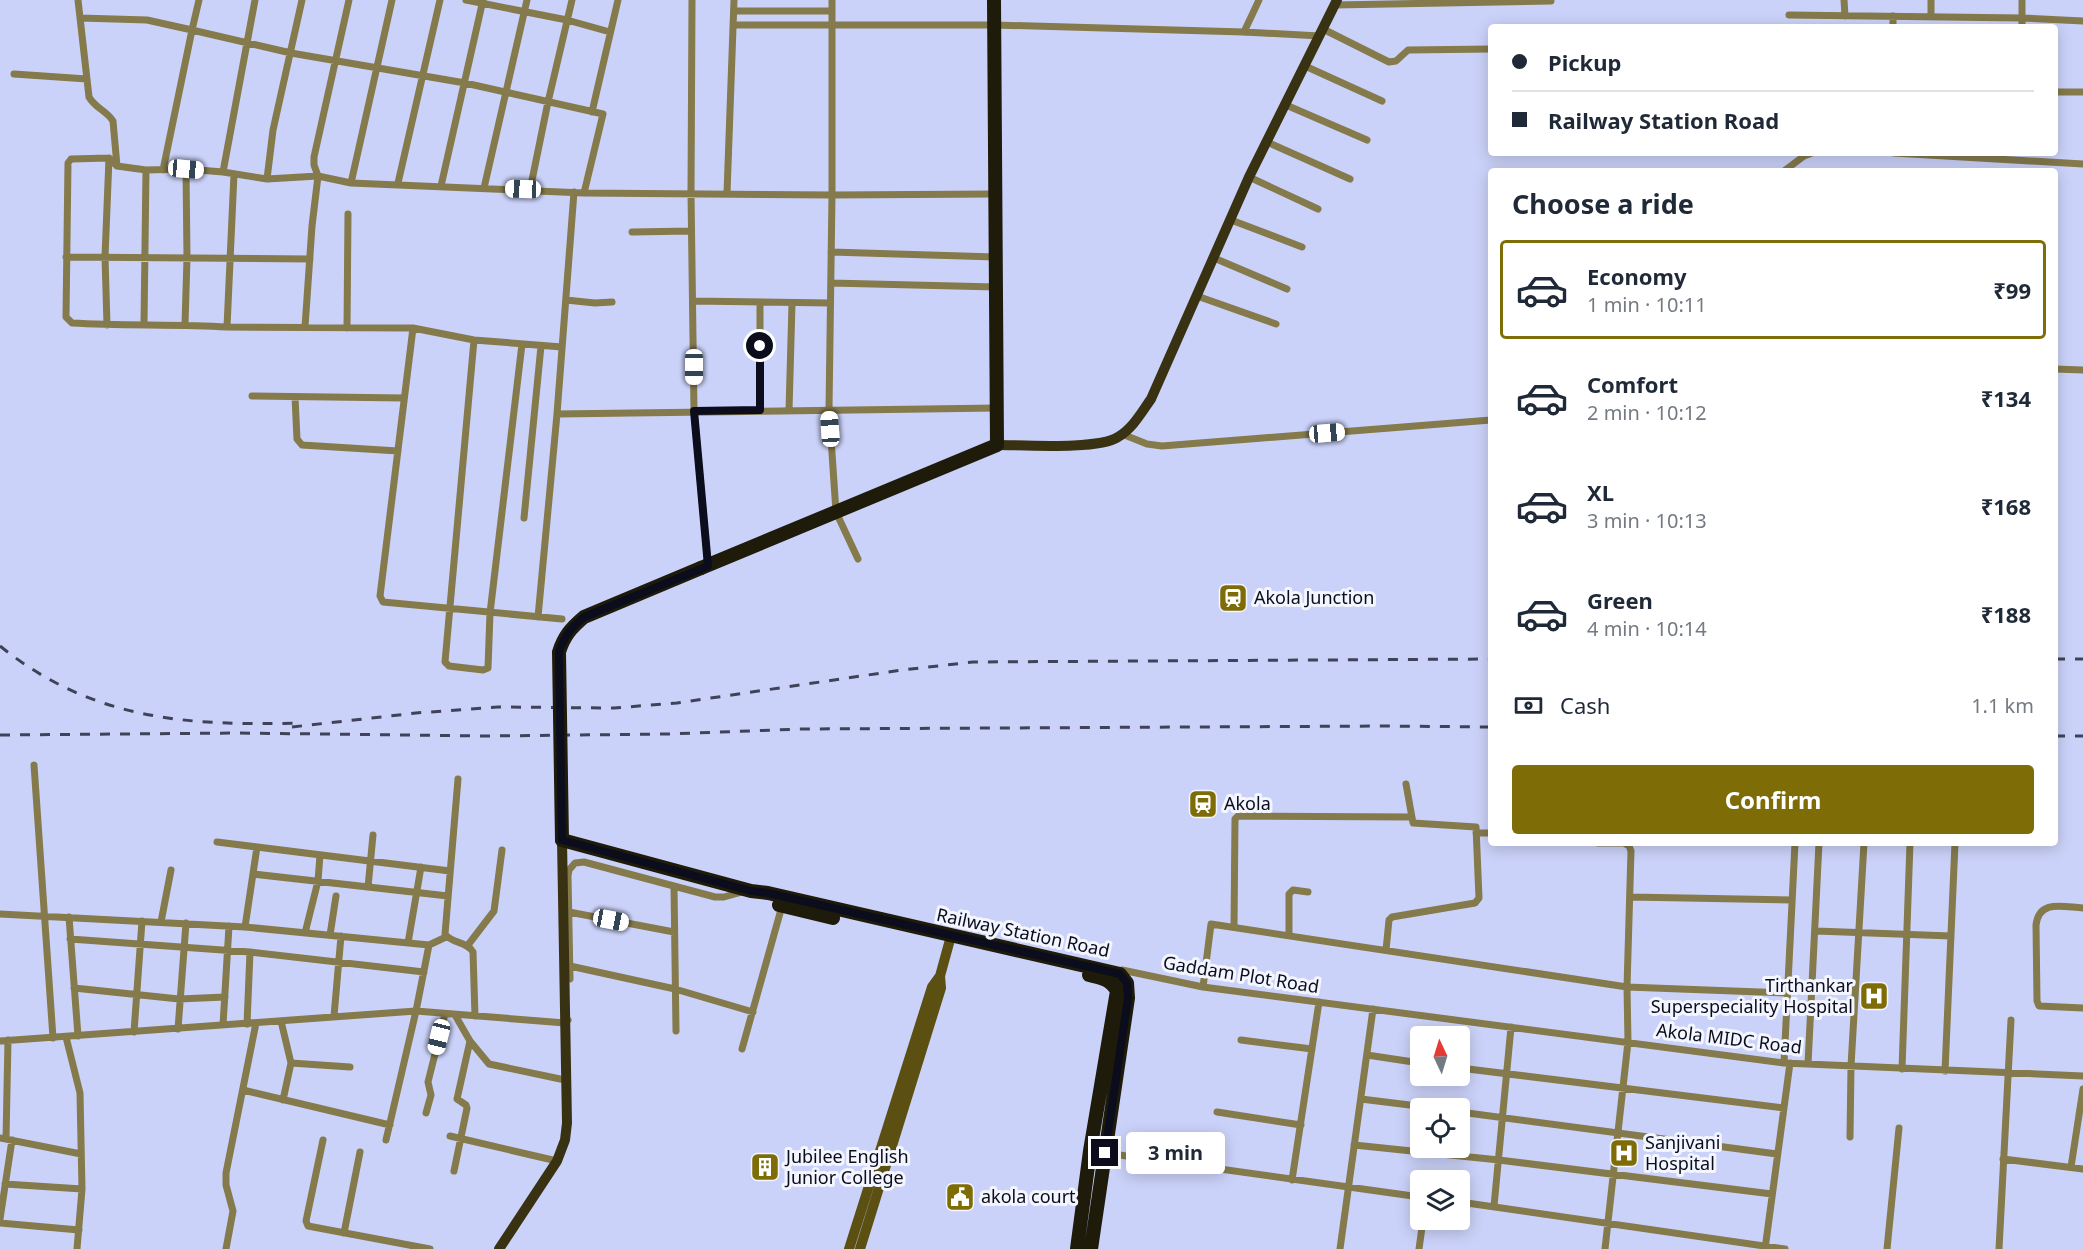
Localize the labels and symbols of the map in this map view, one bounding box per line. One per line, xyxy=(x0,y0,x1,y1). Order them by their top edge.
car xyxy=(167,158,205,180)
car xyxy=(505,179,541,199)
route start xyxy=(746,332,773,359)
car xyxy=(685,349,703,385)
car xyxy=(820,410,840,448)
car xyxy=(1308,422,1346,444)
station icon: Akola Junction xyxy=(1217,582,1249,614)
place label: Akola Junction xyxy=(1254,585,1374,609)
station icon: Akola xyxy=(1187,788,1219,820)
place label: Akola xyxy=(1224,791,1271,815)
street label: Railway Station Road xyxy=(935,902,1112,962)
car xyxy=(592,908,630,932)
street label: Gaddam Plot Road xyxy=(1161,950,1321,998)
place label: Tirthankar Superspeciality Hospital xyxy=(1651,973,1854,1018)
hospital icon: Tirthankar Superspeciality Hospital xyxy=(1858,980,1890,1012)
car xyxy=(426,1017,452,1057)
street label: Akola MIDC Road xyxy=(1655,1017,1803,1059)
north arrow xyxy=(1410,1026,1470,1086)
place label: Sanjivani Hospital xyxy=(1645,1130,1720,1175)
callout: 3 min xyxy=(1126,1132,1225,1174)
hospital icon: Sanjivani Hospital xyxy=(1608,1137,1640,1169)
route end xyxy=(1091,1139,1118,1166)
place label: Jubilee English Junior College xyxy=(784,1144,909,1189)
building icon: Jubilee English Junior College xyxy=(749,1151,781,1183)
public building icon: akola court xyxy=(944,1181,976,1213)
place label: akola court xyxy=(981,1184,1076,1208)

